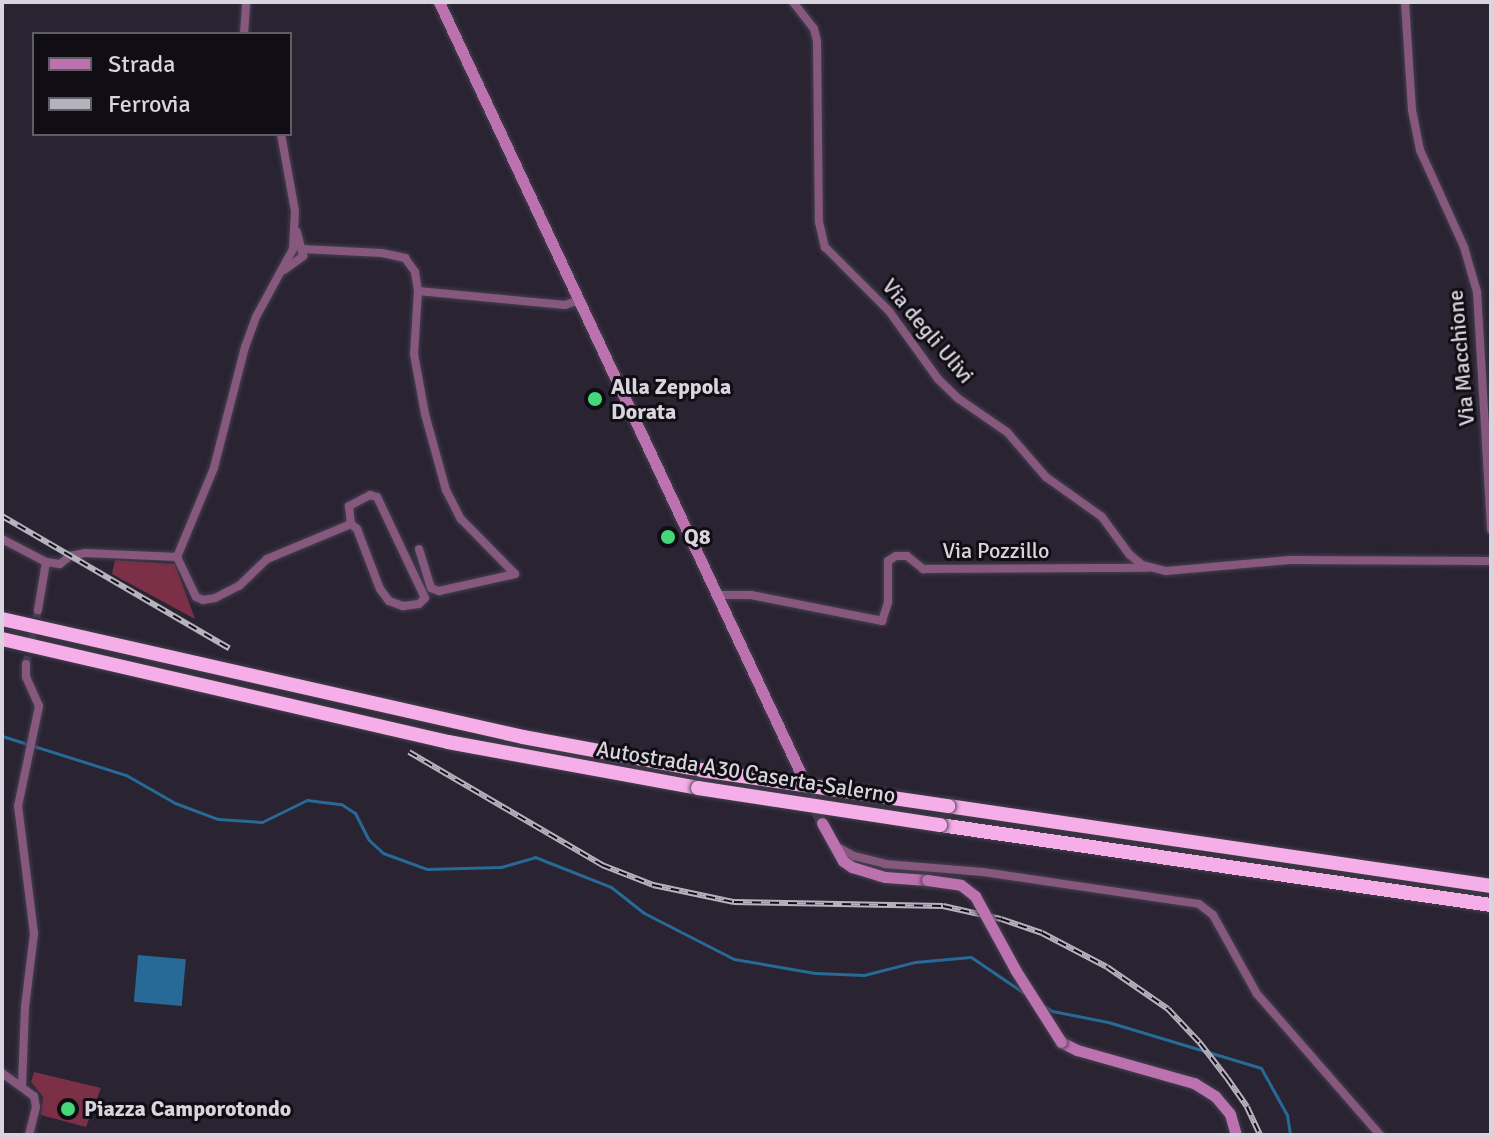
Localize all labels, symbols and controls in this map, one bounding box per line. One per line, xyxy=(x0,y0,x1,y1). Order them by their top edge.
legend xyxy=(32,32,292,136)
text: Strada xyxy=(108,49,175,79)
text: Ferrovia xyxy=(108,89,191,119)
street label: Via degli Ulivi xyxy=(877,273,979,389)
street label: Via Macchione xyxy=(1442,289,1480,427)
place label: Alla Zeppola Dorata xyxy=(611,373,731,424)
marker: Alla Zeppola Dorata xyxy=(586,390,604,408)
place label: Q8 xyxy=(684,524,711,550)
marker: Q8 xyxy=(659,528,677,546)
street label: Via Pozzillo xyxy=(942,538,1050,564)
street label: Autostrada A30 Caserta-Salerno xyxy=(595,735,897,809)
place label: Piazza Camporotondo xyxy=(84,1096,291,1122)
marker: Piazza Camporotondo xyxy=(59,1100,77,1118)

